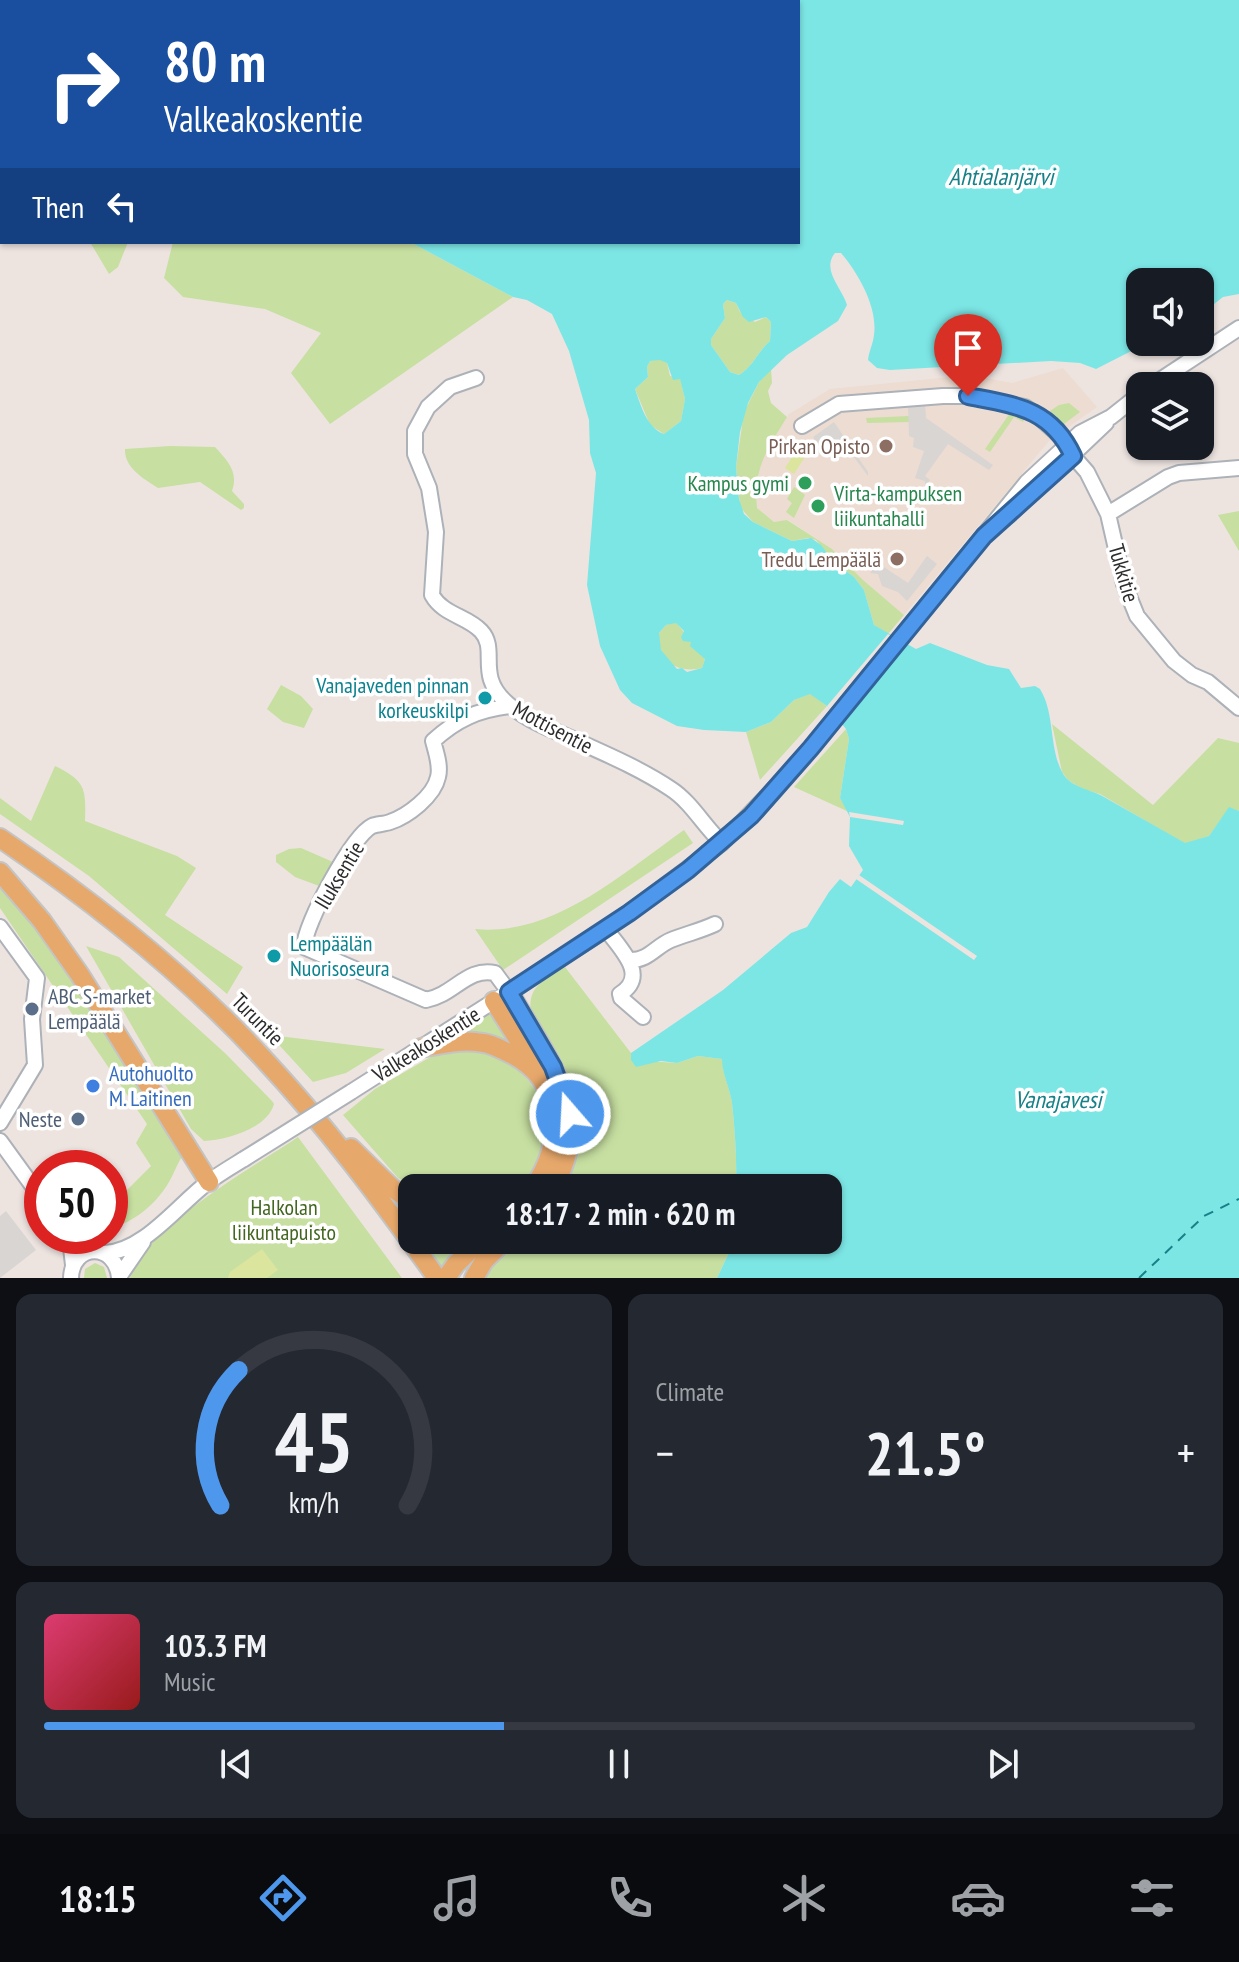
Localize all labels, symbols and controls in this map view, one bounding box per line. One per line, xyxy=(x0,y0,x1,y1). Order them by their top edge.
text: 80 m xyxy=(164,25,266,97)
icon: right xyxy=(32,32,136,136)
text: Valkeakoskentie xyxy=(164,95,363,142)
water label: Ahtialanjärvi xyxy=(949,161,1056,192)
icon: left xyxy=(100,184,144,228)
text: Then xyxy=(32,187,84,226)
map controls xyxy=(1126,268,1214,460)
button: sound xyxy=(1126,268,1214,356)
pin xyxy=(934,314,1002,396)
icon: arrive xyxy=(946,326,990,370)
button: layers xyxy=(1126,372,1214,460)
place label: Pirkan Opisto xyxy=(768,432,870,460)
marker: Pirkan Opisto xyxy=(877,437,895,455)
place label: Kampus gymi xyxy=(687,469,789,497)
marker: Kampus gymi xyxy=(796,474,814,492)
place label: Virta-kampuksen liikuntahalli xyxy=(833,479,962,532)
marker: Virta-kampuksen liikuntahalli xyxy=(809,497,827,515)
street label: Tukkitie xyxy=(1102,541,1146,605)
place label: Tredu Lempäälä xyxy=(762,545,881,573)
marker: Tredu Lempäälä xyxy=(888,550,906,568)
place label: Vanajaveden pinnan korkeuskilpi xyxy=(315,671,469,724)
marker: Vanajaveden pinnan korkeuskilpi xyxy=(476,689,494,707)
street label: Mottisentie xyxy=(508,694,598,760)
street label: Iluksentie xyxy=(308,836,370,914)
place label: Lempäälän Nuorisoseura xyxy=(290,929,390,982)
marker: Lempäälän Nuorisoseura xyxy=(265,947,283,965)
place label: ABC S-market Lempäälä xyxy=(48,982,151,1035)
street label: Turuntie xyxy=(226,987,290,1051)
marker: ABC S-market Lempäälä xyxy=(23,1000,41,1018)
street label: Valkeakoskentie xyxy=(366,1000,485,1089)
place label: Autohuolto M. Laitinen xyxy=(109,1059,194,1112)
position arrow xyxy=(528,1072,612,1156)
marker: Autohuolto M. Laitinen xyxy=(84,1077,102,1095)
water label: Vanajavesi xyxy=(1014,1084,1104,1115)
place label: Neste xyxy=(19,1105,62,1133)
marker: Neste xyxy=(69,1110,87,1128)
speed limit sign: 50 xyxy=(24,1150,128,1254)
park label: Halkolan liikuntapuisto xyxy=(232,1193,336,1246)
text: 18:17 · 2 min · 620 m xyxy=(505,1194,735,1233)
text: Climate xyxy=(656,1375,724,1408)
text: 45 xyxy=(274,1387,354,1495)
text: 21.5° xyxy=(865,1414,986,1492)
text: − xyxy=(656,1424,674,1481)
text: + xyxy=(1177,1424,1195,1481)
text: km/h xyxy=(288,1484,339,1521)
text: 103.3 FM xyxy=(164,1626,266,1665)
text: Music xyxy=(164,1665,216,1698)
icon: previous xyxy=(214,1742,258,1786)
icon: pause xyxy=(597,1742,641,1786)
icon: next xyxy=(981,1742,1025,1786)
icon: directions xyxy=(255,1870,311,1926)
icon: music xyxy=(429,1870,485,1926)
icon: phone xyxy=(602,1870,658,1926)
icon: climate xyxy=(776,1870,832,1926)
icon: car xyxy=(950,1870,1006,1926)
icon: filters xyxy=(1124,1870,1180,1926)
text: 18:15 xyxy=(59,1875,137,1922)

